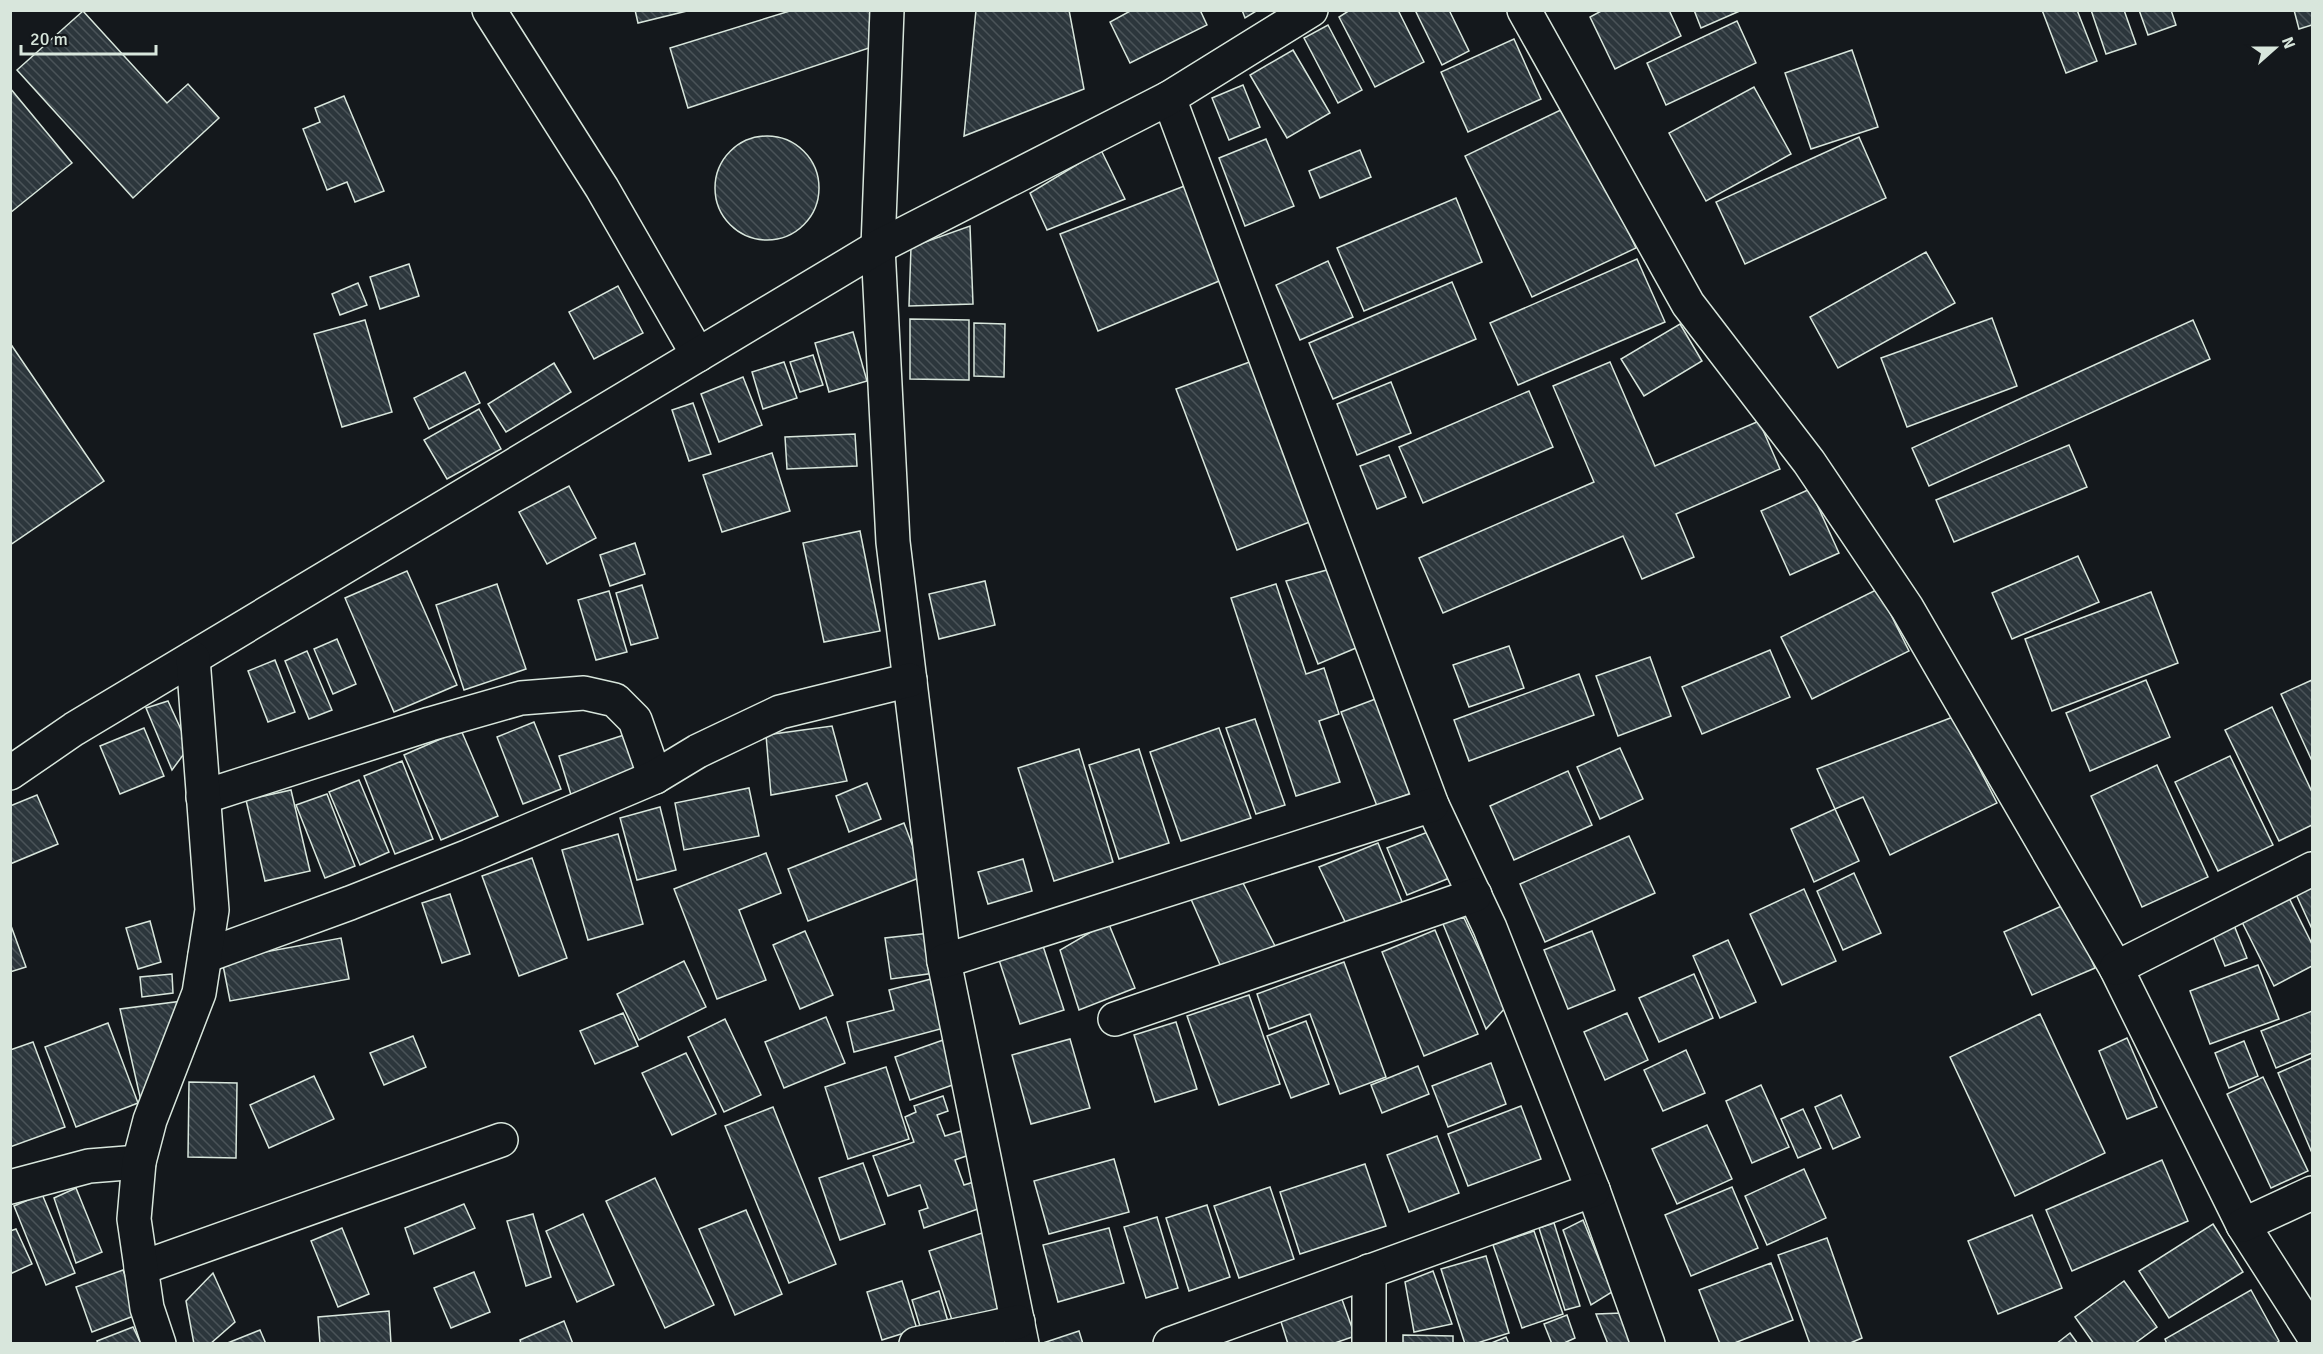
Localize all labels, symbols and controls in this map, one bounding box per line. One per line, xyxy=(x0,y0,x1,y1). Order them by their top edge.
scale bar xyxy=(21,18,156,56)
north arrow xyxy=(2245,18,2305,78)
text: 20 m xyxy=(30,28,68,50)
text: N xyxy=(2277,34,2299,52)

